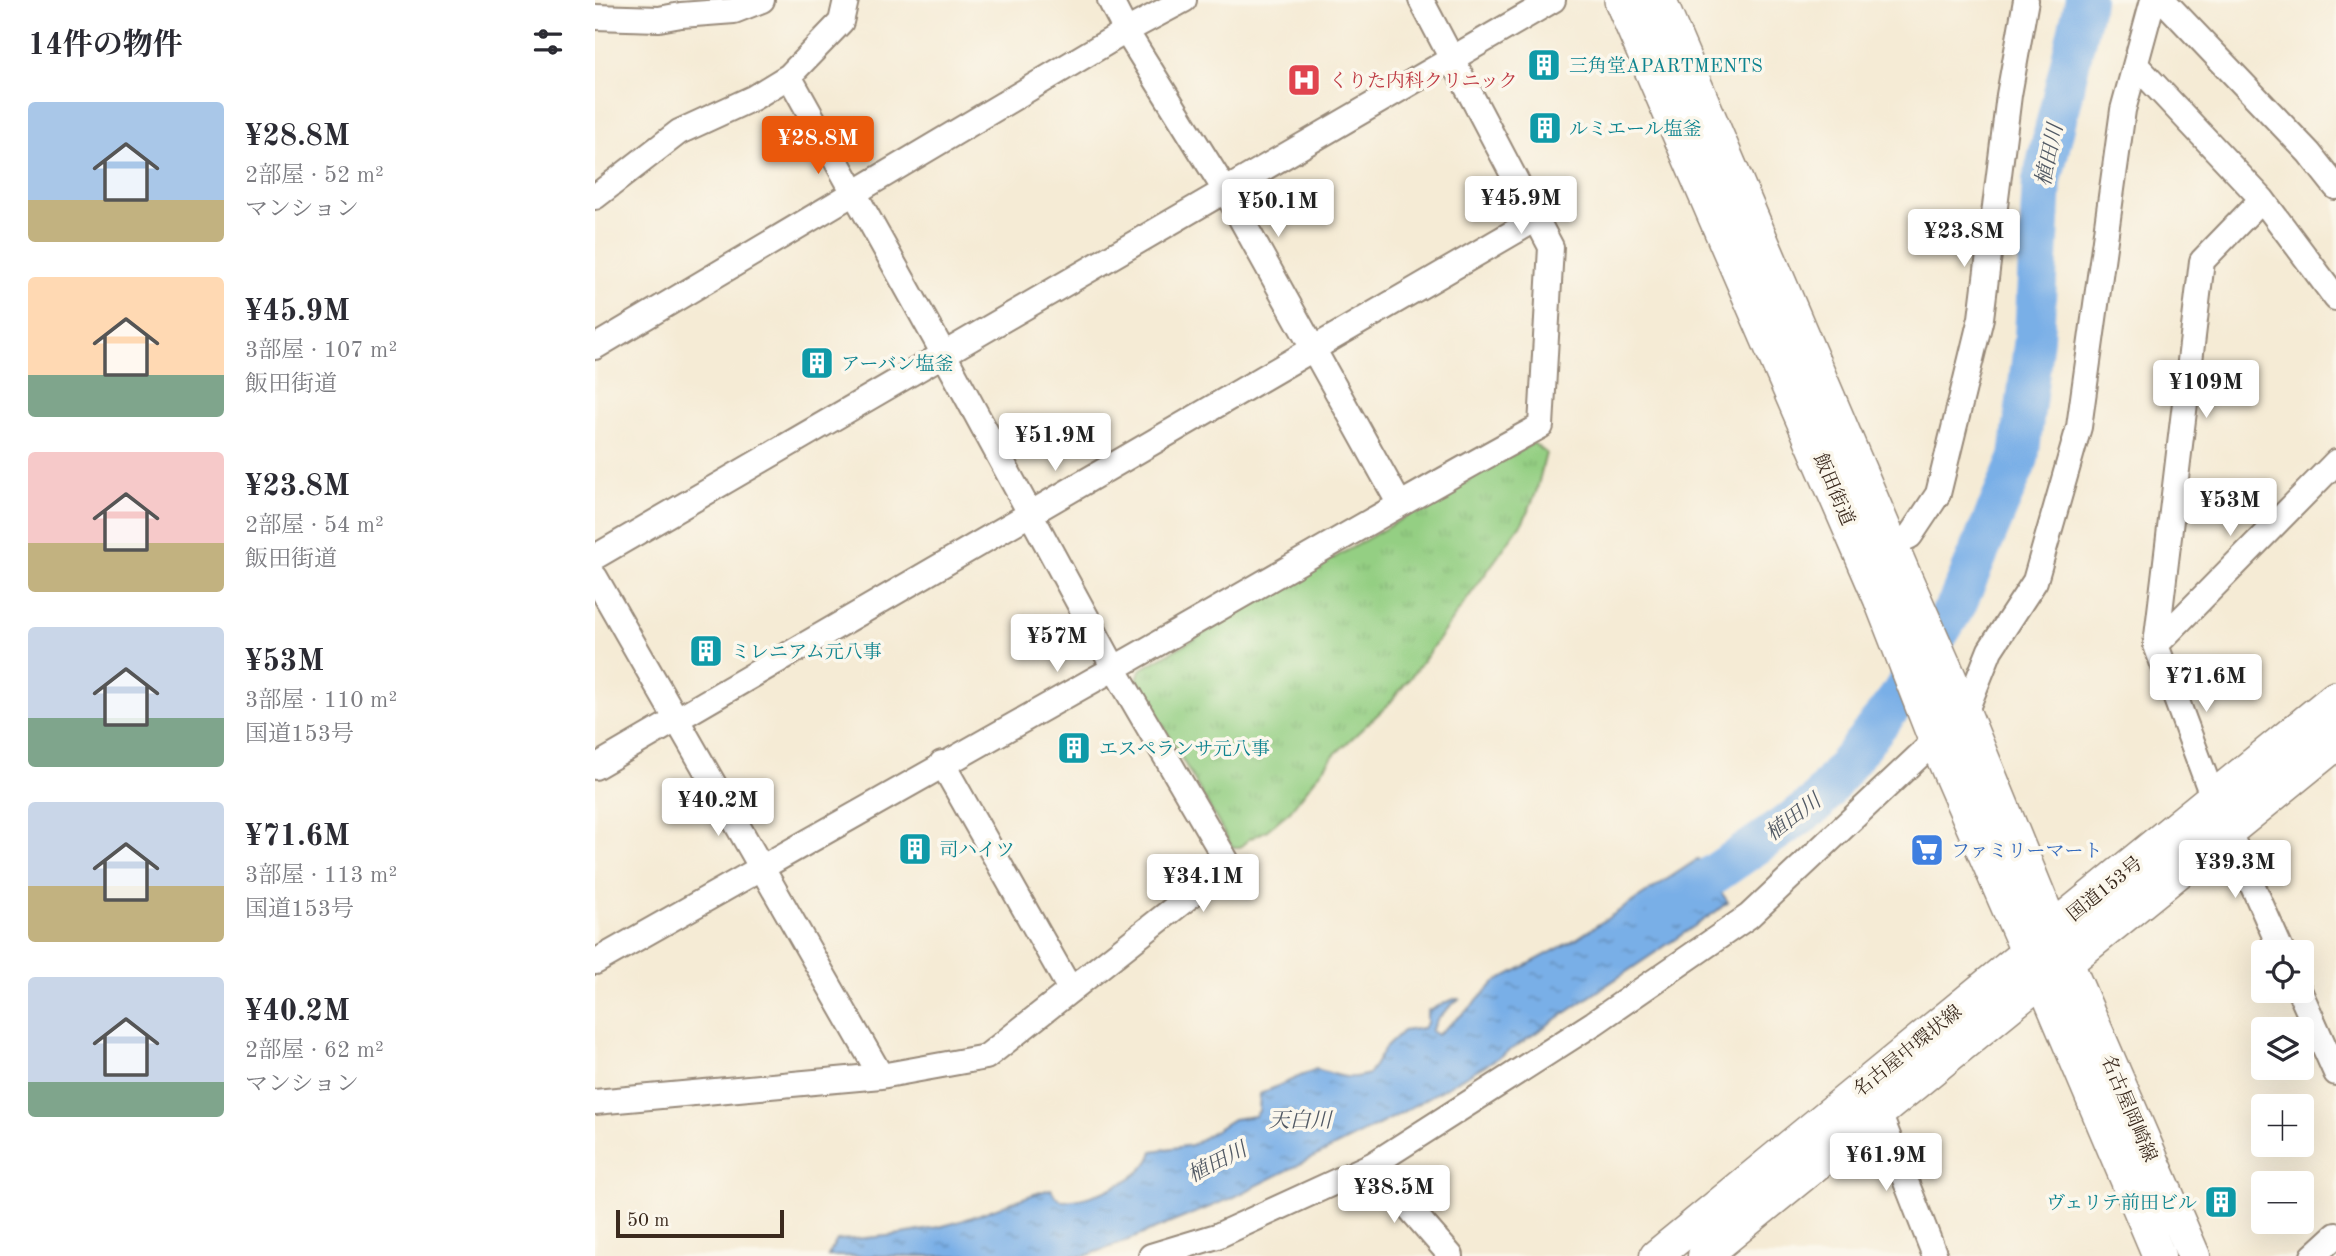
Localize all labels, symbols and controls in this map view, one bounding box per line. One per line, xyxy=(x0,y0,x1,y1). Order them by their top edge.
icon: filters xyxy=(529,23,567,61)
text: 14件の物件 xyxy=(28,31,183,61)
building icon: 三角堂APARTMENTS xyxy=(1525,46,1563,84)
place label: 三角堂APARTMENTS xyxy=(1569,56,1763,77)
hospital icon: くりた内科クリニック xyxy=(1285,61,1323,99)
place label: くりた内科クリニック xyxy=(1329,71,1518,92)
building icon: ルミエール塩釜 xyxy=(1526,109,1564,147)
pin: ¥28.8M xyxy=(761,116,875,176)
place label: ルミエール塩釜 xyxy=(1569,118,1702,140)
water label: 植田川 xyxy=(2032,120,2068,188)
text: ¥28.8M xyxy=(245,122,350,152)
text: ¥28.8M xyxy=(778,127,858,150)
icon: home xyxy=(84,130,168,214)
text: 2部屋 · 52 m² xyxy=(245,164,384,187)
pin: ¥45.9M xyxy=(1464,176,1578,236)
pin: ¥50.1M xyxy=(1221,180,1335,239)
text: ¥45.9M xyxy=(1481,187,1561,210)
text: ¥50.1M xyxy=(1238,190,1318,213)
text: マンション xyxy=(245,198,359,221)
pin: ¥23.8M xyxy=(1907,210,2021,269)
text: ¥23.8M xyxy=(1924,220,2004,243)
text: ¥45.9M xyxy=(245,297,350,327)
icon: home xyxy=(84,305,168,389)
text: 3部屋 · 107 m² xyxy=(245,339,397,362)
building icon: アーバン塩釜 xyxy=(798,344,836,382)
place label: アーバン塩釜 xyxy=(841,353,953,375)
pin: ¥109M xyxy=(2157,360,2255,420)
text: ¥109M xyxy=(2169,371,2243,394)
text: 飯田街道 xyxy=(245,373,337,396)
pin: ¥51.9M xyxy=(998,414,1112,473)
text: ¥51.9M xyxy=(1015,424,1095,447)
street label: 飯田街道 xyxy=(1809,450,1858,529)
text: ¥23.8M xyxy=(245,472,350,502)
pin: ¥53M xyxy=(2189,478,2271,538)
icon: home xyxy=(84,480,168,564)
text: ¥53M xyxy=(2200,489,2260,512)
text: 2部屋 · 54 m² xyxy=(245,514,384,537)
text: 飯田街道 xyxy=(245,548,337,571)
pin: ¥57M xyxy=(1016,614,1098,674)
text: ¥57M xyxy=(1027,625,1087,648)
building icon: ミレニアム元八事 xyxy=(687,632,725,670)
place label: ミレニアム元八事 xyxy=(731,642,882,663)
text: ¥53M xyxy=(245,647,324,677)
pin: ¥71.6M xyxy=(2149,654,2263,714)
icon: home xyxy=(84,655,168,739)
text: ¥71.6M xyxy=(2166,665,2246,688)
text: 3部屋 · 110 m² xyxy=(245,689,397,712)
text: 国道153号 xyxy=(245,723,354,746)
building icon: エスペランサ元八事 xyxy=(1055,729,1093,767)
place label: エスペランサ元八事 xyxy=(1099,739,1270,760)
pin: ¥40.2M xyxy=(661,778,775,838)
water label: 植田川 xyxy=(1761,788,1827,846)
text: ¥40.2M xyxy=(678,789,758,812)
text: ¥71.6M xyxy=(245,822,350,852)
icon: home xyxy=(84,830,168,914)
building icon: 司ハイツ xyxy=(896,830,934,868)
supermarket icon: ファミリーマート xyxy=(1908,831,1946,869)
place label: 司ハイツ xyxy=(939,840,1015,861)
pin: ¥39.3M xyxy=(2178,841,2292,900)
place label: ファミリーマート xyxy=(1951,842,2103,862)
text: ¥39.3M xyxy=(2195,851,2275,874)
street label: 国道153号 xyxy=(2063,853,2147,926)
pin: ¥34.1M xyxy=(1146,855,1260,914)
text: 3部屋 · 113 m² xyxy=(245,864,397,887)
text: ¥34.1M xyxy=(1163,865,1243,888)
text: 国道153号 xyxy=(245,898,354,921)
map controls xyxy=(2251,940,2314,1234)
button: locate xyxy=(2251,940,2314,1003)
text: ¥40.2M xyxy=(245,997,350,1027)
street label: 名古屋中環状線 xyxy=(1850,1001,1966,1101)
icon: home xyxy=(84,1005,168,1089)
button: layers xyxy=(2251,1017,2314,1080)
text: 2部屋 · 62 m² xyxy=(245,1039,384,1062)
street label: 名古屋岡崎線 xyxy=(2097,1052,2161,1165)
text: マンション xyxy=(245,1073,359,1096)
button: + xyxy=(2251,1094,2314,1157)
water label: 天白川 xyxy=(1269,1109,1333,1132)
pin: ¥61.9M xyxy=(1829,1134,1943,1193)
water label: 植田川 xyxy=(1184,1137,1252,1187)
text: ¥61.9M xyxy=(1846,1144,1926,1167)
pin: ¥38.5M xyxy=(1337,1166,1451,1225)
button: − xyxy=(2251,1171,2314,1234)
text: ¥38.5M xyxy=(1354,1176,1434,1199)
building icon: ヴェリテ前田ビル xyxy=(2202,1183,2240,1221)
place label: ヴェリテ前田ビル xyxy=(2046,1193,2197,1214)
scale bar xyxy=(616,1207,784,1239)
text: 50 m xyxy=(627,1212,669,1231)

